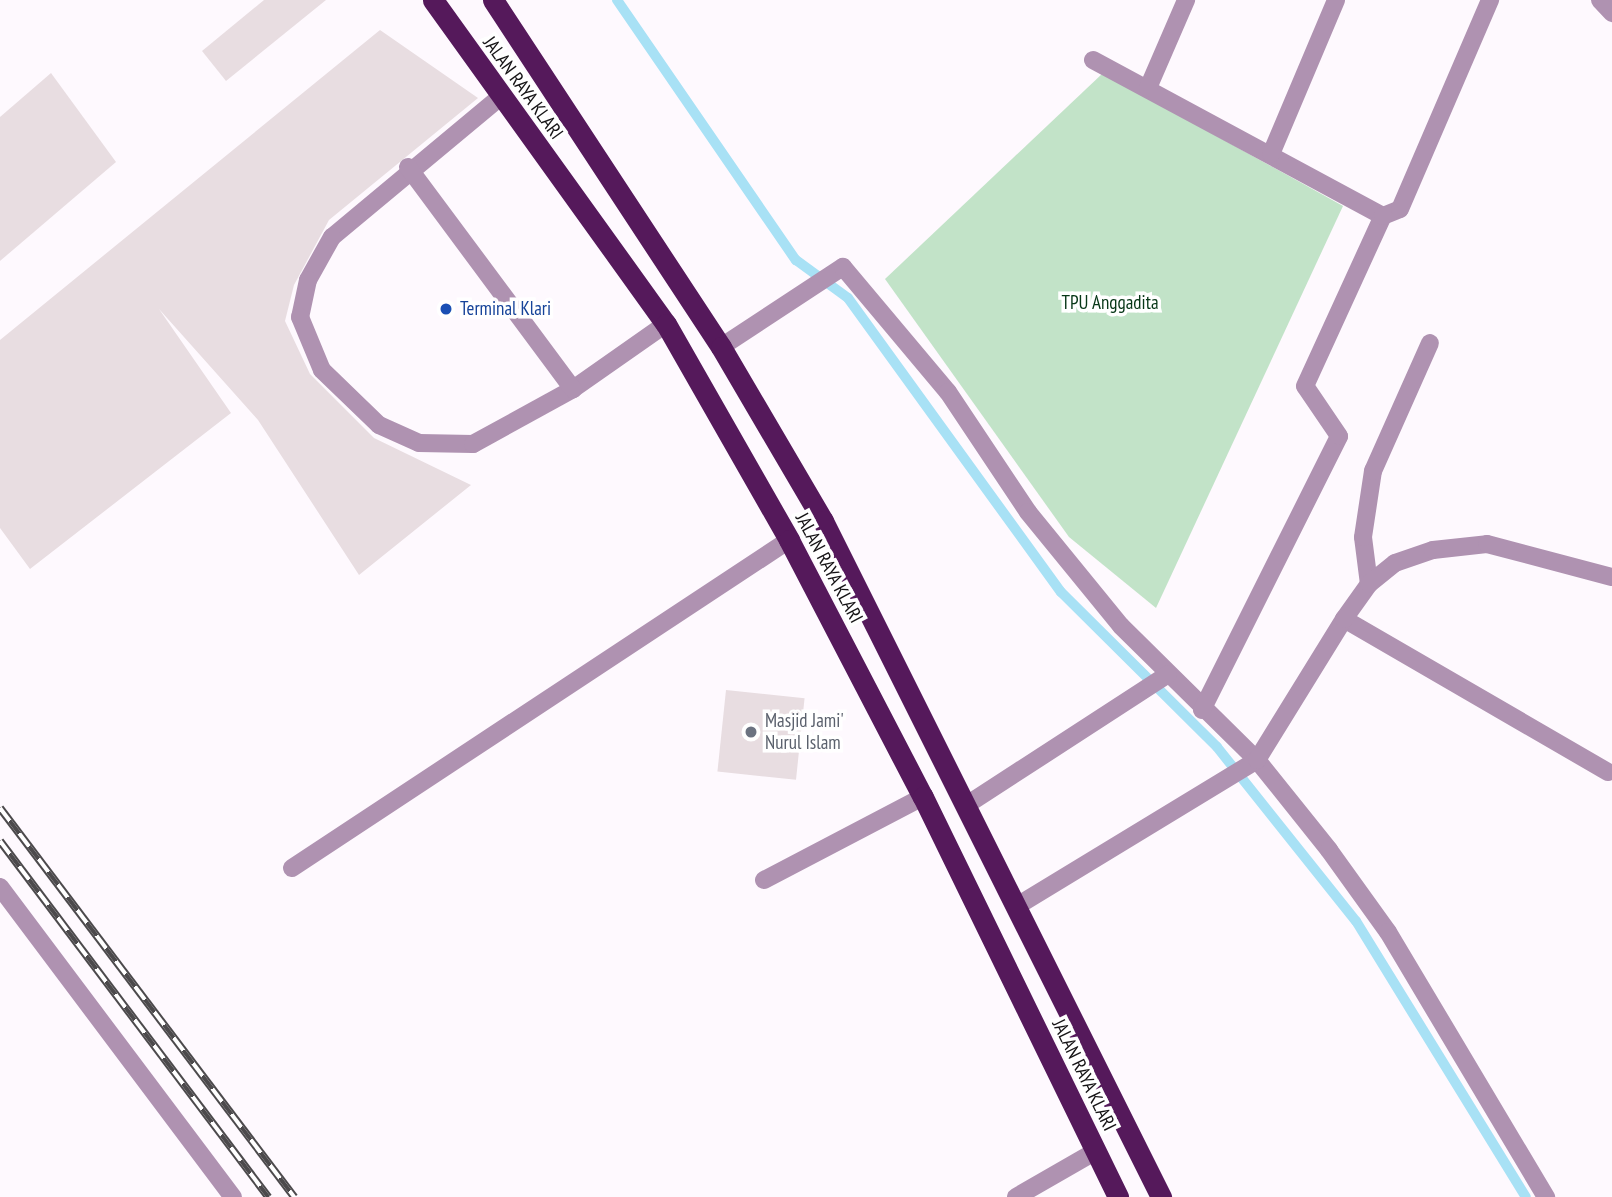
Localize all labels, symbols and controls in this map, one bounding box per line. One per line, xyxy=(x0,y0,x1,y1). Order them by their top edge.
street label: JALAN RAYA KLARI xyxy=(478,32,568,144)
park label: TPU Anggadita xyxy=(1061,292,1159,314)
place label: Terminal Klari xyxy=(460,298,551,320)
marker: Terminal Klari xyxy=(438,301,454,317)
street label: JALAN RAYA KLARI xyxy=(790,509,868,627)
place label: Masjid Jami' Nurul Islam xyxy=(765,710,844,754)
marker: Masjid Jami' Nurul Islam xyxy=(743,724,759,740)
street label: JALAN RAYA KLARI xyxy=(1047,1015,1121,1135)

